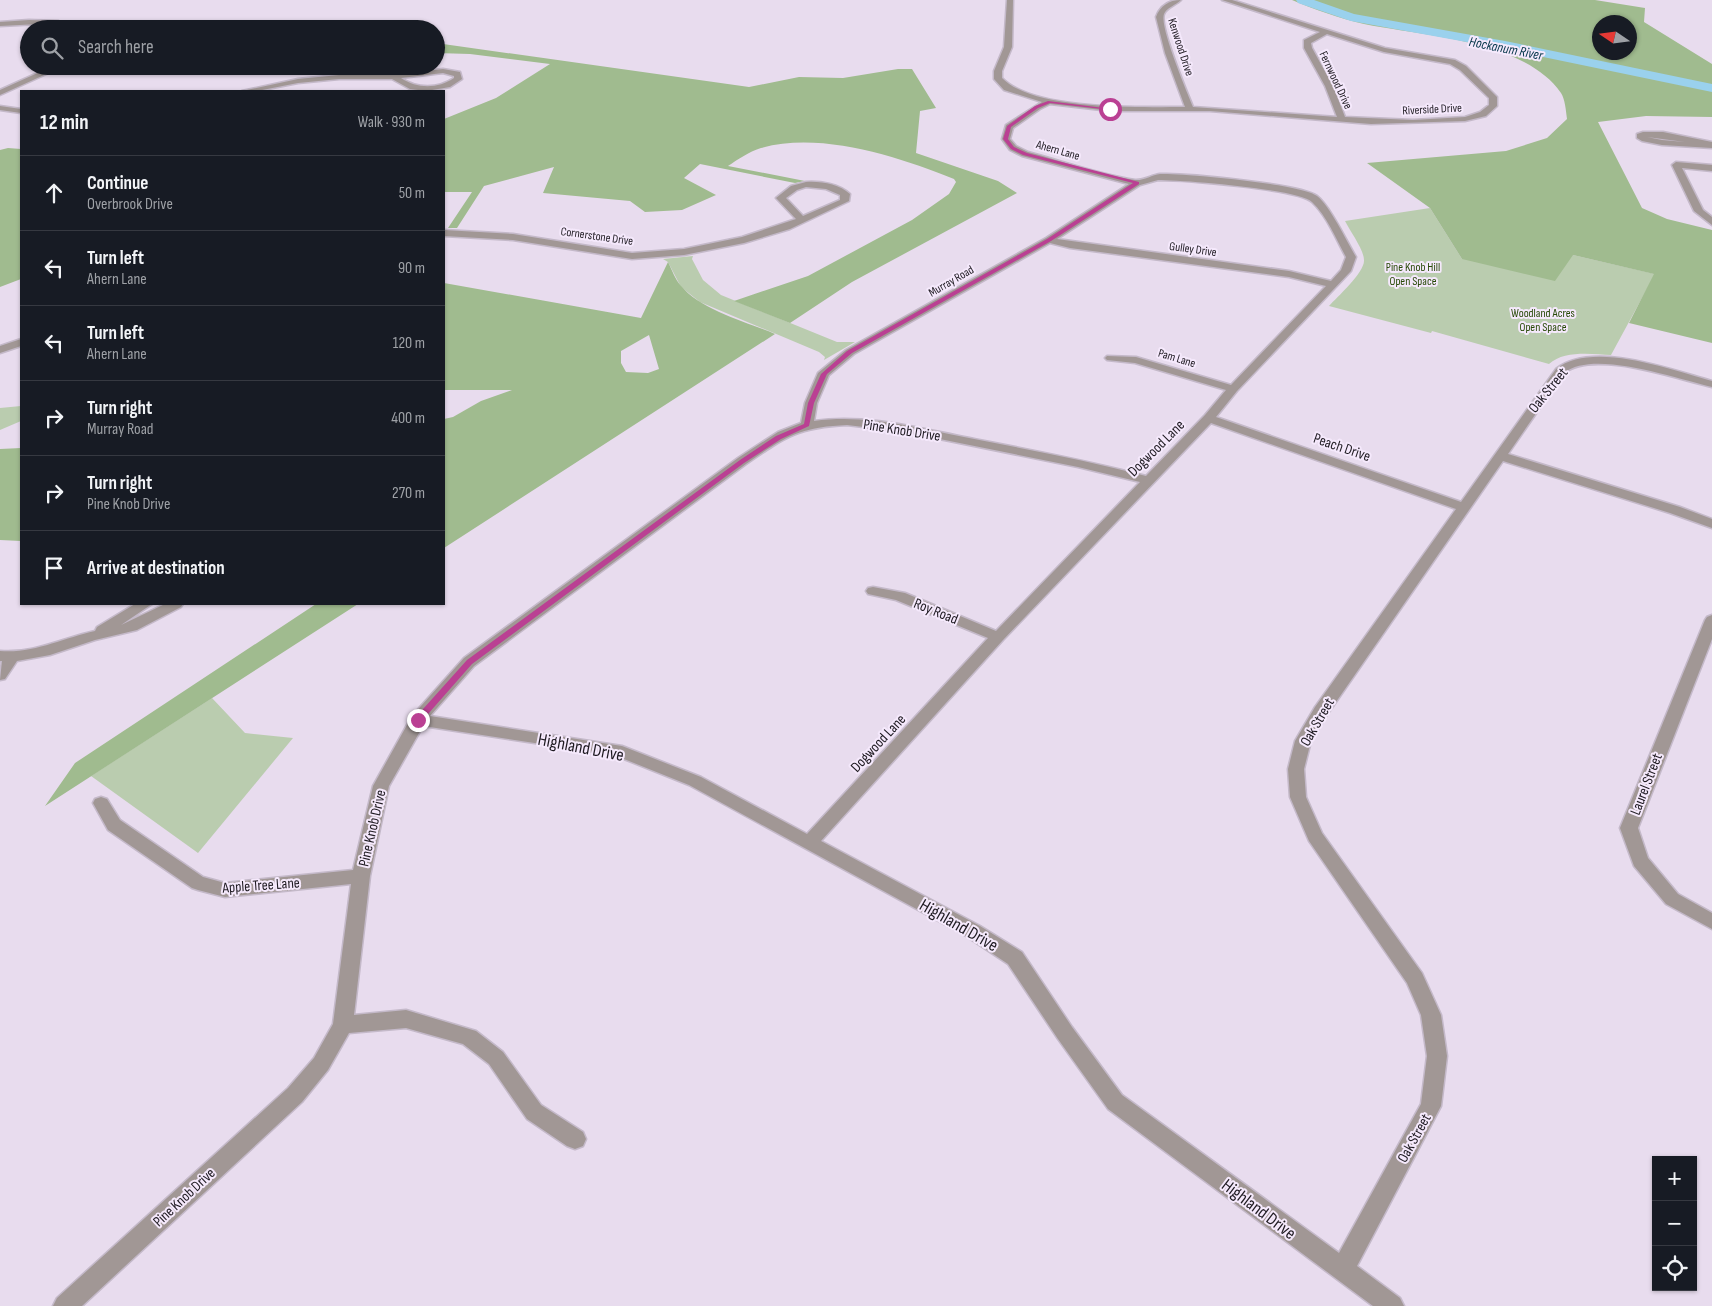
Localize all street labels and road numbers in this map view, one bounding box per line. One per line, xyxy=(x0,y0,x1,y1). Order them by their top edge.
street label: Kenwood Drive xyxy=(1164,16,1197,78)
street label: Fernwood Drive xyxy=(1316,49,1356,112)
street label: Riverside Drive xyxy=(1402,100,1462,119)
street label: Ahern Lane xyxy=(1033,137,1082,164)
street label: Cornerstone Drive xyxy=(560,224,634,249)
street label: Gulley Drive xyxy=(1168,239,1218,260)
street label: Murray Road xyxy=(926,262,977,300)
street label: Pam Lane xyxy=(1156,346,1197,371)
street label: Oak Street xyxy=(1524,363,1573,417)
street label: Pine Knob Drive xyxy=(862,415,942,446)
street label: Dogwood Lane xyxy=(1124,416,1189,481)
street label: Peach Drive xyxy=(1311,429,1373,466)
street label: Roy Road xyxy=(911,594,961,629)
street label: Oak Street xyxy=(1296,694,1339,750)
street label: Dogwood Lane xyxy=(847,710,910,776)
street label: Highland Drive xyxy=(536,729,626,766)
street label: Laurel Street xyxy=(1626,750,1667,818)
street label: Pine Knob Drive xyxy=(354,788,391,868)
street label: Apple Tree Lane xyxy=(221,873,300,898)
street label: Highland Drive xyxy=(916,895,1002,956)
street label: Oak Street xyxy=(1393,1110,1436,1166)
street label: Pine Knob Drive xyxy=(149,1164,219,1231)
street label: Highland Drive xyxy=(1218,1175,1300,1244)

